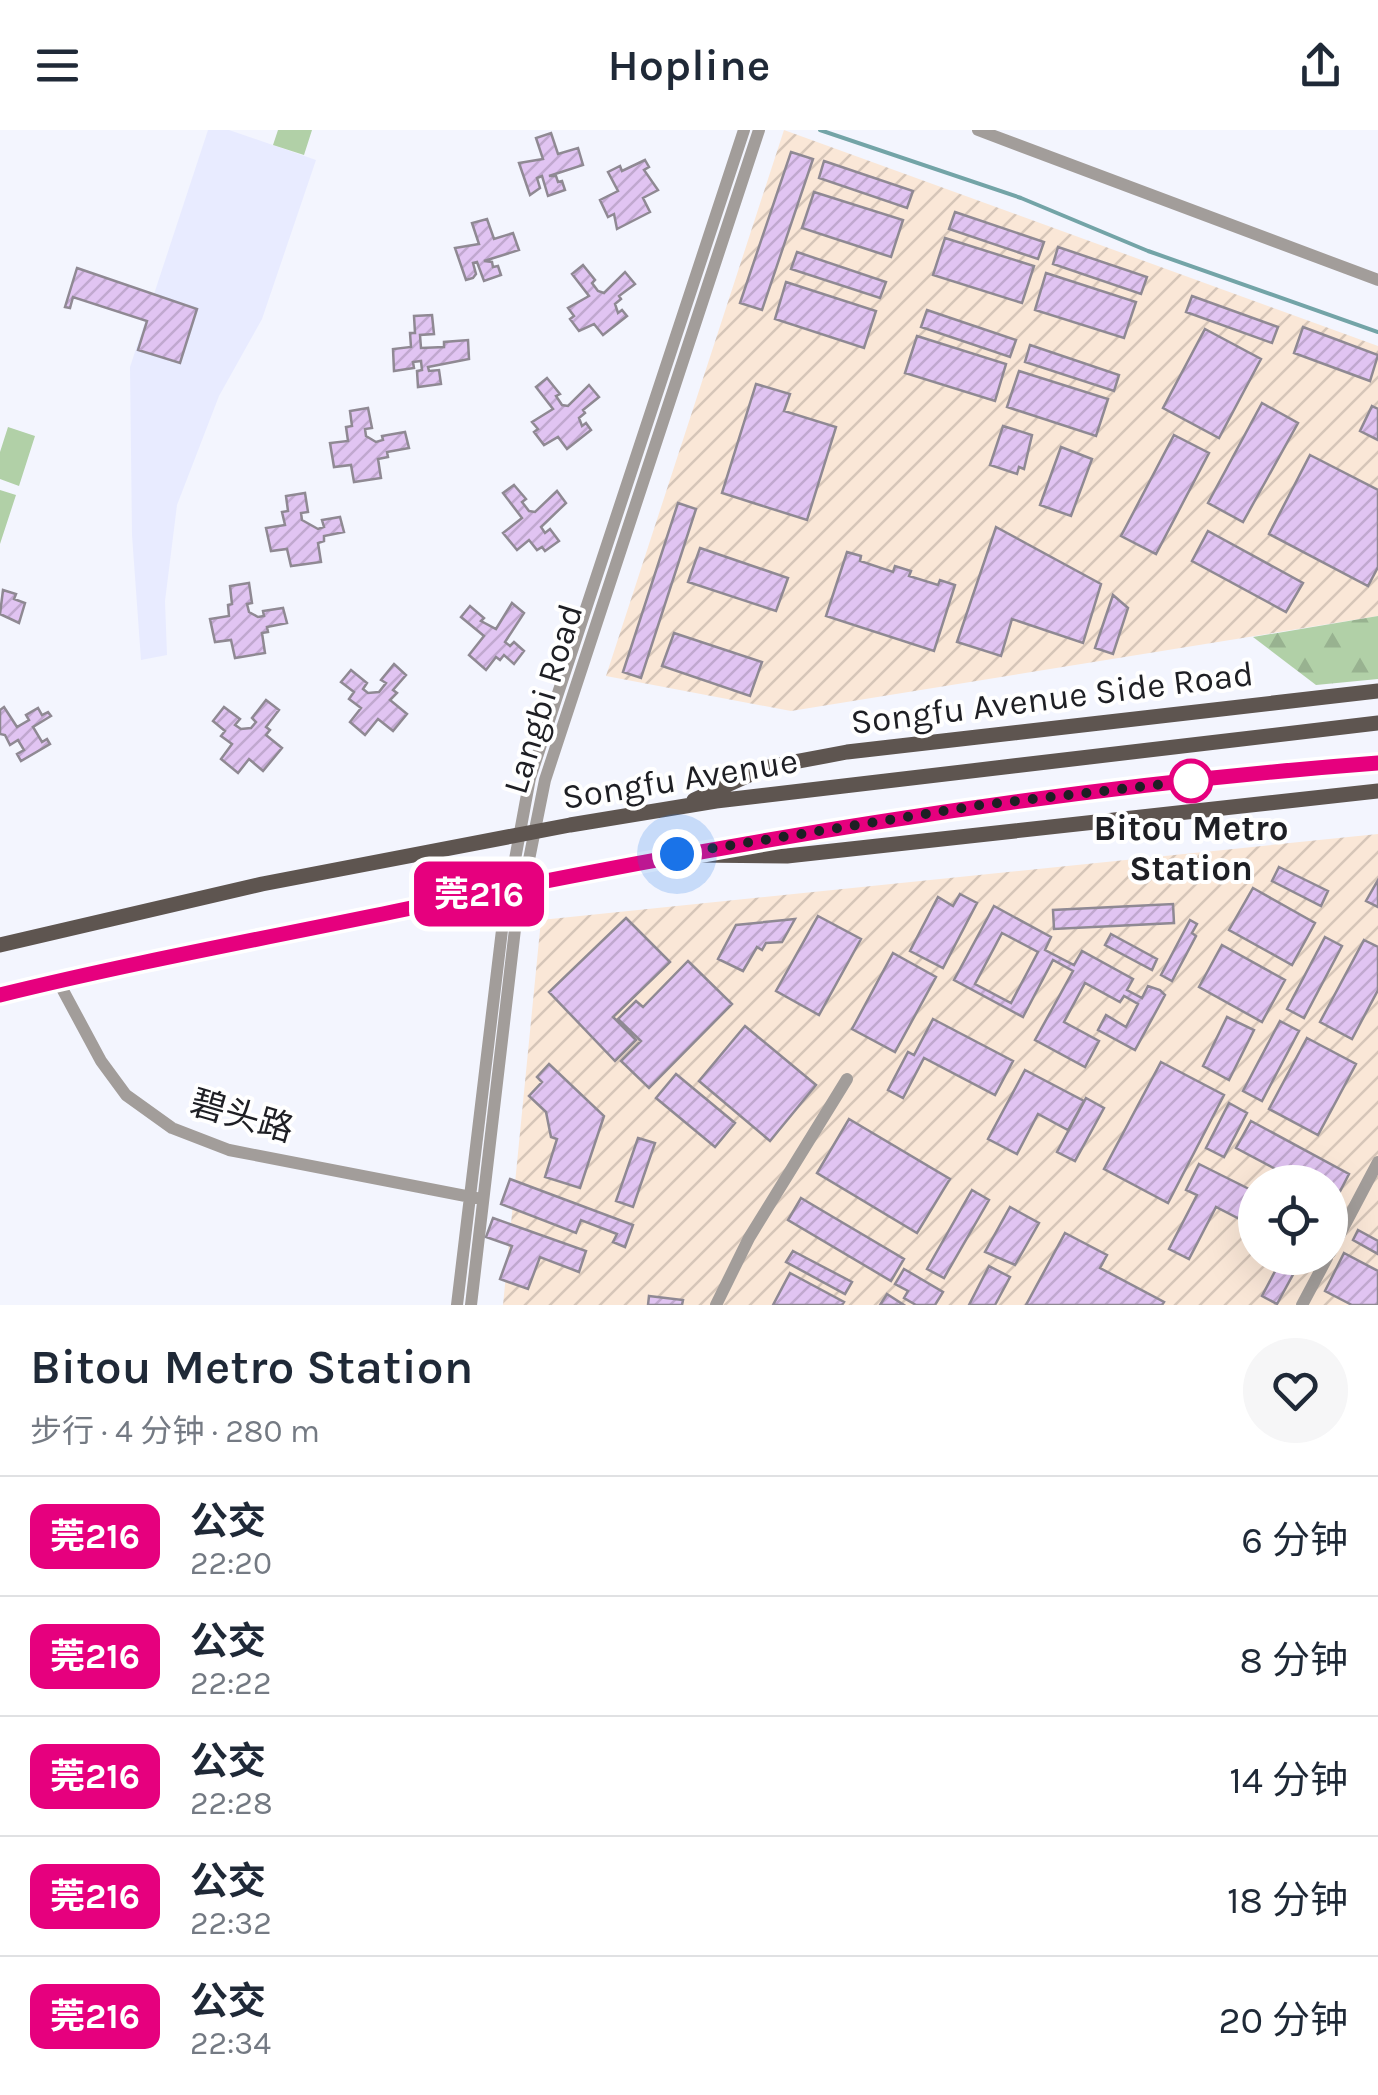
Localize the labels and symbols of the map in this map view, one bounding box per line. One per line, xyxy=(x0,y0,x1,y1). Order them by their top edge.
street label: Langbi Road xyxy=(495,599,591,799)
street label: Songfu Avenue Side Road xyxy=(848,653,1256,743)
street label: Songfu Avenue xyxy=(559,740,801,818)
marker: Bitou Metro Station xyxy=(1170,760,1212,802)
place label: Bitou Metro Station xyxy=(1093,808,1289,889)
your location xyxy=(652,829,702,879)
line badge: 莞216 xyxy=(409,862,549,926)
street label: 碧头路 xyxy=(186,1082,298,1150)

